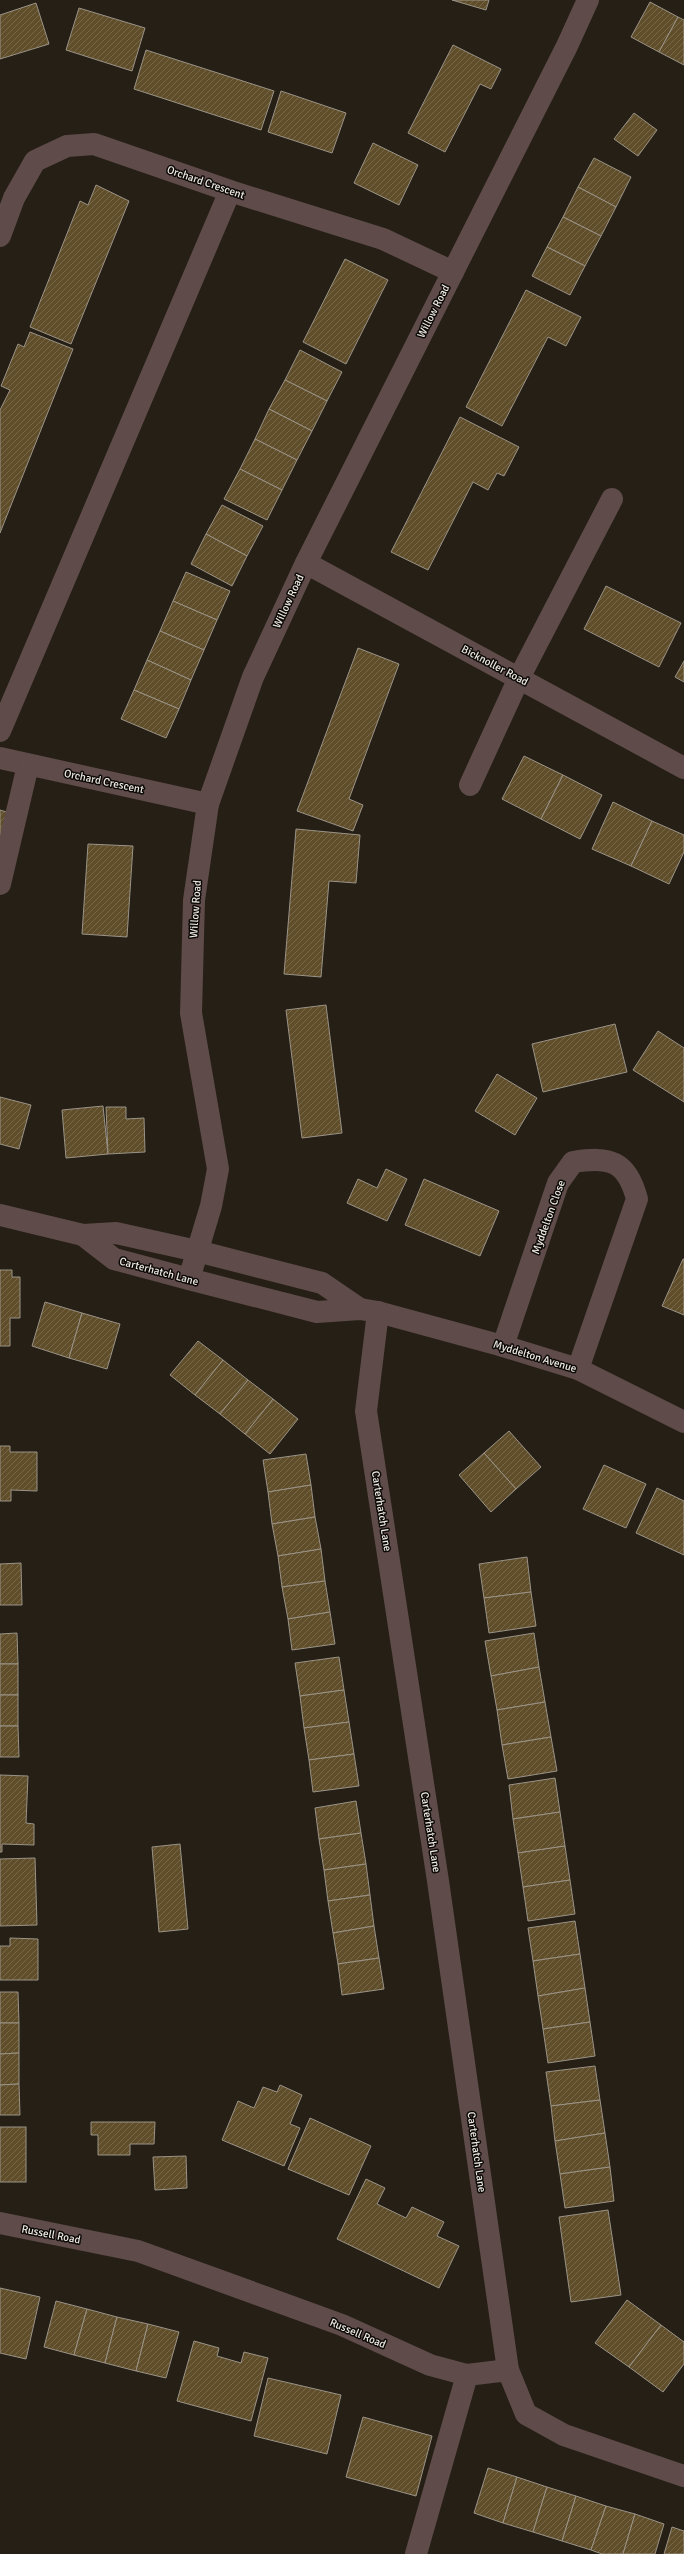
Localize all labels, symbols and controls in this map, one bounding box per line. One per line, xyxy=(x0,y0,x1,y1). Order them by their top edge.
street label: Orchard Crescent xyxy=(165,163,247,202)
street label: Willow Road xyxy=(414,282,452,340)
street label: Willow Road xyxy=(270,572,307,630)
street label: Bicknoller Road xyxy=(459,642,531,689)
street label: Orchard Crescent xyxy=(63,767,145,796)
street label: Willow Road xyxy=(187,879,204,938)
street label: Myddelton Close xyxy=(529,1178,568,1256)
street label: Carterhatch Lane xyxy=(118,1255,200,1288)
street label: Myddelton Avenue xyxy=(492,1338,578,1375)
street label: Carterhatch Lane xyxy=(369,1470,394,1552)
street label: Carterhatch Lane xyxy=(418,1791,443,1873)
street label: Carterhatch Lane xyxy=(464,2111,489,2193)
street label: Russell Road xyxy=(20,2222,82,2247)
street label: Russell Road xyxy=(328,2316,388,2351)

